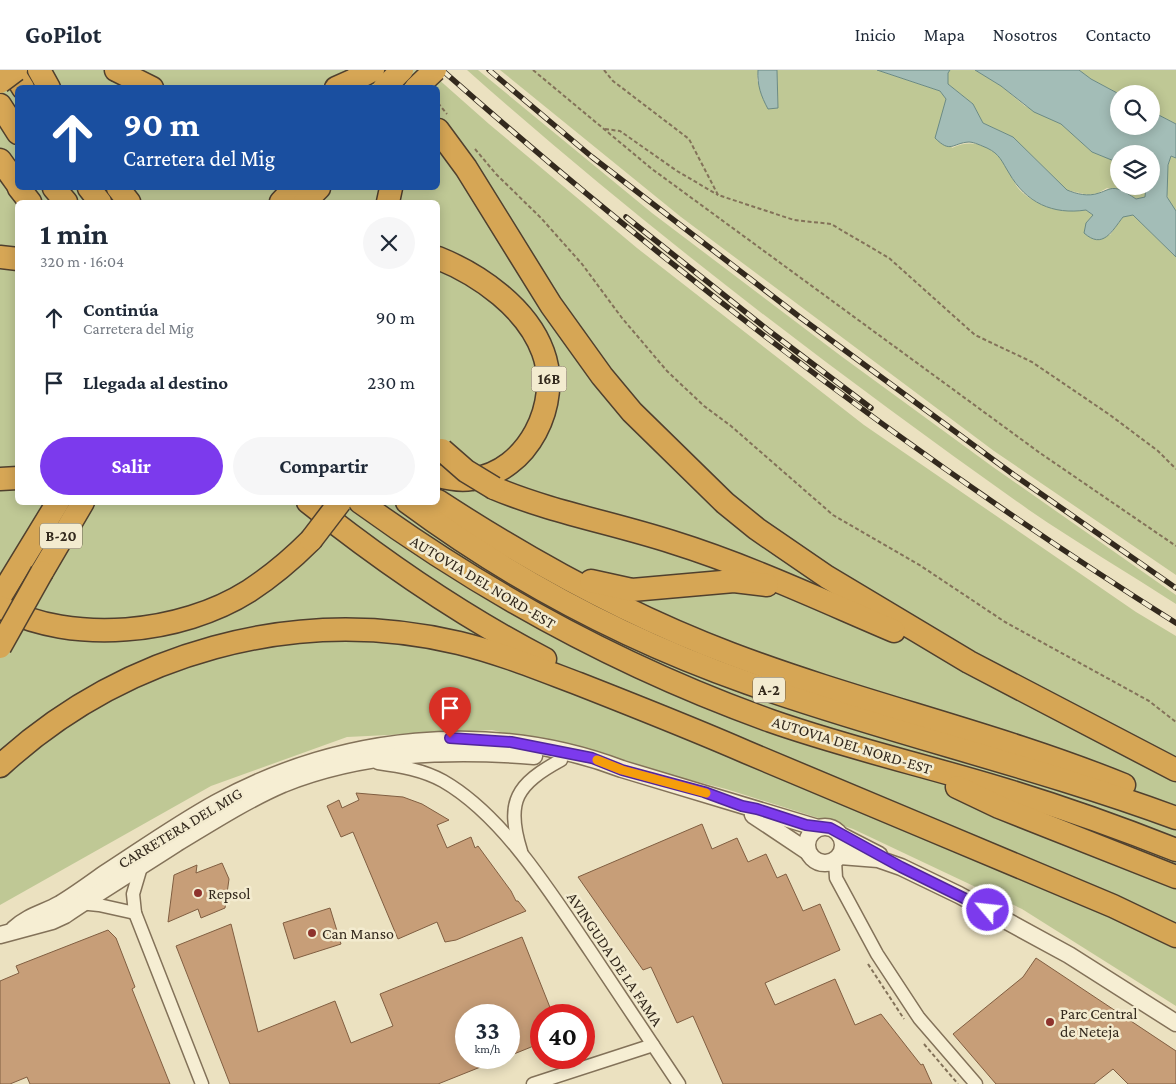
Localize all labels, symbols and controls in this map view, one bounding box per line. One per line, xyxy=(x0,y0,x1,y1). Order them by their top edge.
text: GoPilot xyxy=(25,21,101,48)
text: Inicio xyxy=(855,25,896,45)
text: Mapa xyxy=(924,25,965,45)
text: Nosotros xyxy=(993,25,1057,45)
text: Contacto xyxy=(1085,25,1151,45)
map controls xyxy=(1110,85,1160,195)
button: search xyxy=(1110,85,1160,135)
icon: ahead xyxy=(40,105,105,170)
text: 90 m xyxy=(123,105,200,144)
button: layers xyxy=(1110,145,1160,195)
text: Carretera del Mig xyxy=(123,146,275,171)
text: 1 min xyxy=(40,217,108,250)
button: close xyxy=(363,217,415,269)
text: 320 m · 16:04 xyxy=(40,253,124,270)
text: Continúa xyxy=(83,299,159,320)
icon: ahead xyxy=(40,304,68,332)
text: 90 m xyxy=(376,307,415,328)
text: Carretera del Mig xyxy=(83,320,194,337)
road number: 16B xyxy=(532,366,566,392)
icon: arrive xyxy=(40,369,68,397)
text: Llegada al destino xyxy=(83,372,228,393)
text: 230 m xyxy=(367,372,415,393)
button: Salir xyxy=(40,437,223,495)
button: Compartir xyxy=(233,437,415,495)
road number: B-20 xyxy=(40,524,82,548)
street label: AUTOVIA DEL NORD-EST xyxy=(407,532,559,632)
road number: A-2 xyxy=(753,678,785,702)
pin xyxy=(429,687,471,738)
icon: arrive xyxy=(436,694,464,722)
street label: AUTOVIA DEL NORD-EST xyxy=(770,713,934,778)
street label: CARRETERA DEL MIG xyxy=(115,784,245,872)
position arrow xyxy=(961,883,1013,935)
place label: Repsol xyxy=(208,885,251,903)
marker: Repsol xyxy=(192,887,204,899)
street label: AVINGUDA DE LA FAMA xyxy=(564,889,667,1030)
place label: Can Manso xyxy=(322,925,394,942)
marker: Can Manso xyxy=(306,927,318,939)
speed limit sign: 40 xyxy=(530,1004,595,1069)
place label: Parc Central de Neteja xyxy=(1060,1005,1137,1041)
marker: Parc Central de Neteja xyxy=(1044,1016,1056,1028)
text: 33 xyxy=(475,1017,500,1044)
text: km/h xyxy=(475,1042,500,1056)

